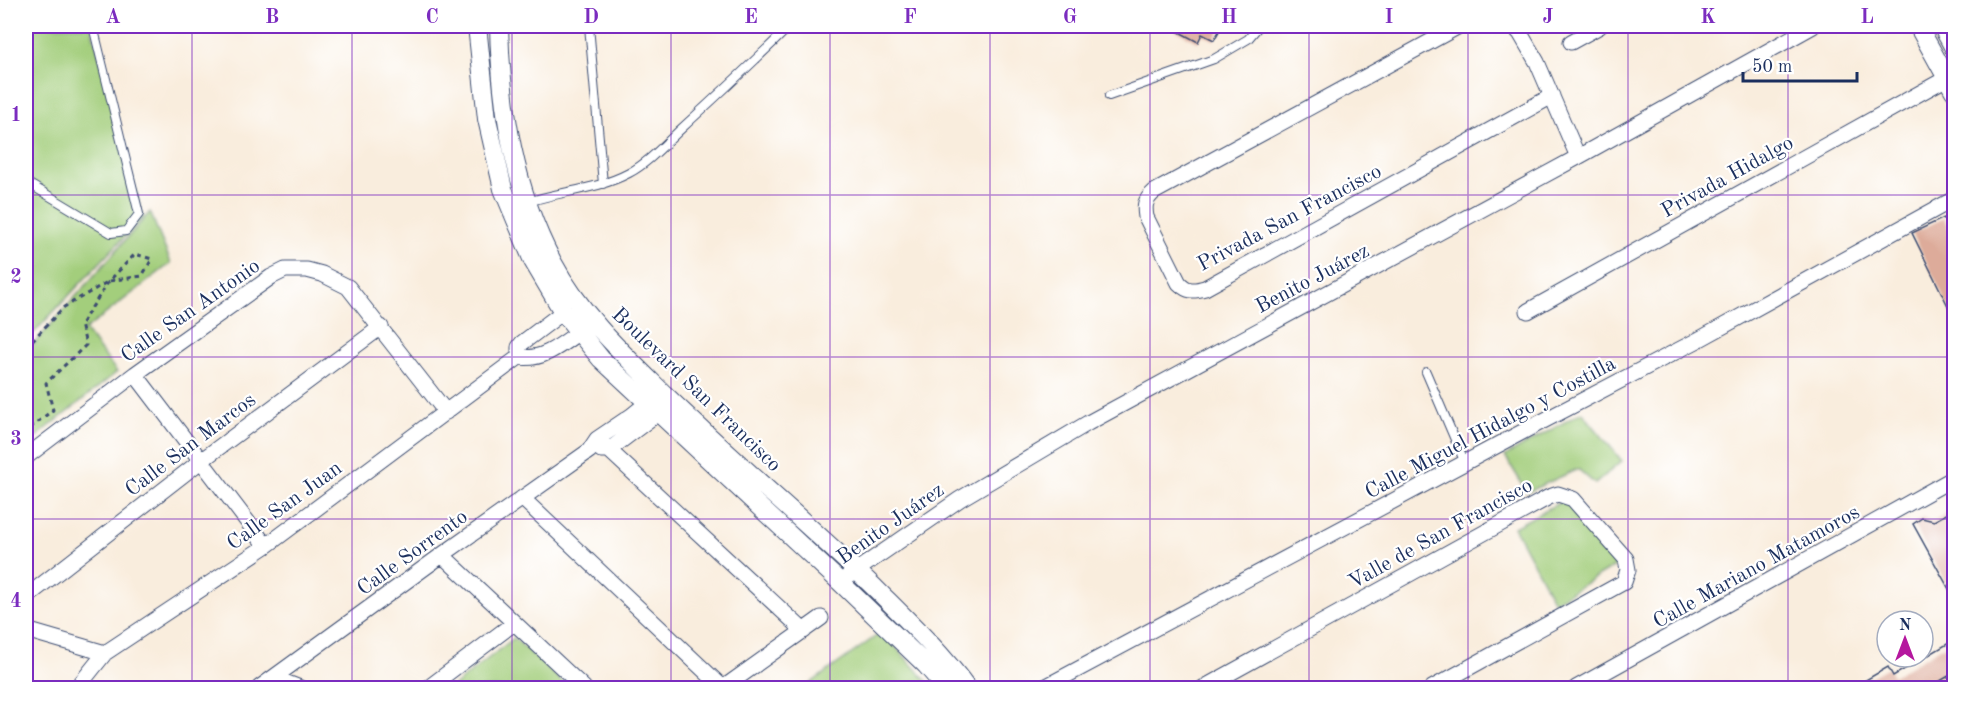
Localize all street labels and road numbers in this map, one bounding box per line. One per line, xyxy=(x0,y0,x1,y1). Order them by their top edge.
street label: Privada Hidalgo xyxy=(1658,132,1797,222)
street label: Privada San Francisco xyxy=(1194,161,1385,276)
street label: Benito Juárez xyxy=(1252,241,1373,318)
street label: Calle San Antonio xyxy=(117,255,264,367)
street label: Boulevard San Francisco xyxy=(607,304,785,476)
street label: Calle Miguel Hidalgo y Costilla xyxy=(1362,353,1619,503)
street label: Calle San Marcos xyxy=(122,390,260,501)
street label: Calle San Juan xyxy=(224,458,346,555)
street label: Valle de San Francisco xyxy=(1345,475,1536,594)
street label: Benito Juárez xyxy=(834,480,948,569)
street label: Calle Mariano Matamoros xyxy=(1650,502,1863,633)
street label: Calle Sorrento xyxy=(354,506,472,600)

